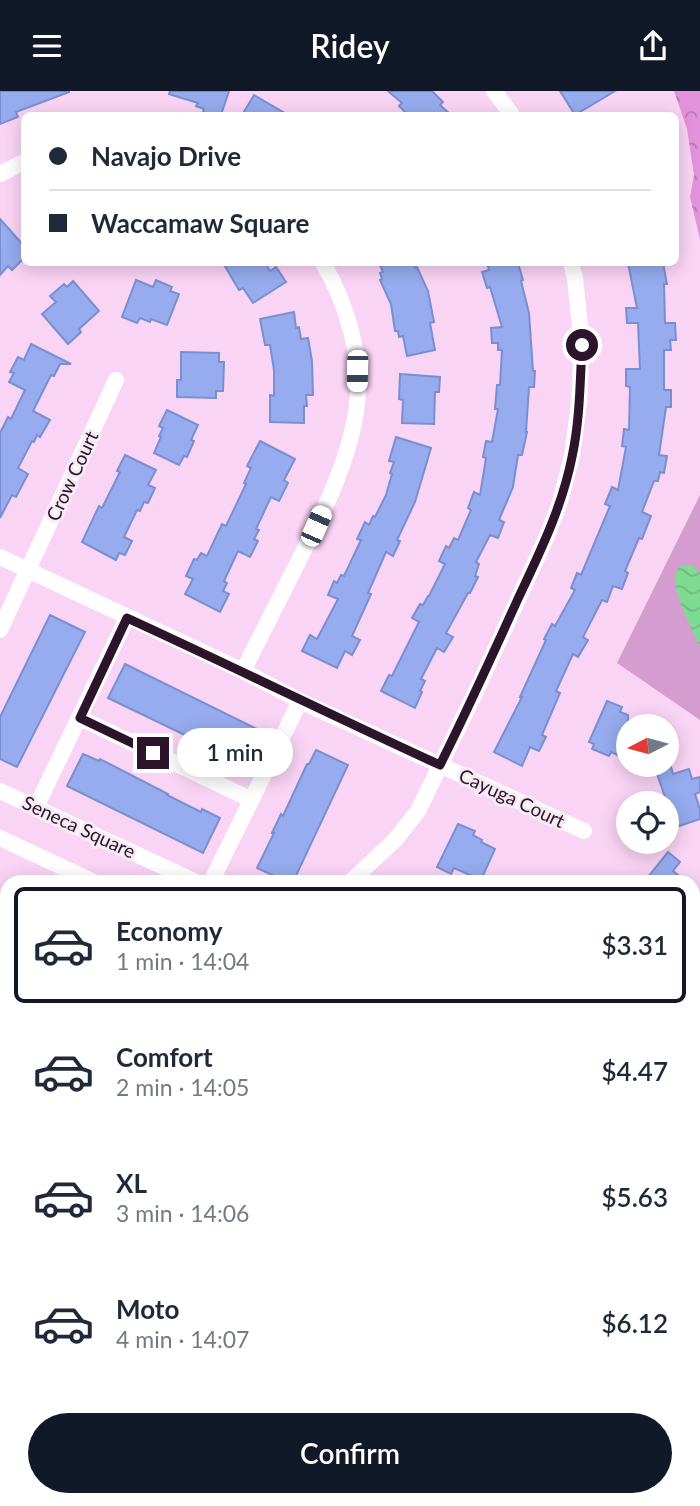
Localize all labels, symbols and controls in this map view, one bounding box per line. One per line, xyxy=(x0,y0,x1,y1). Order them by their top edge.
text: Ridey xyxy=(310,26,390,65)
icon: menu xyxy=(28,27,66,65)
icon: share xyxy=(634,27,672,65)
text: Navajo Drive xyxy=(91,140,241,172)
text: Waccamaw Square xyxy=(91,207,310,239)
route start xyxy=(566,329,598,361)
car xyxy=(347,350,368,392)
street label: Crow Court xyxy=(41,427,102,525)
car xyxy=(298,503,335,549)
north arrow xyxy=(616,714,679,777)
map controls xyxy=(616,714,679,854)
callout: 1 min xyxy=(178,729,293,777)
route end xyxy=(137,737,169,769)
text: 1 min xyxy=(207,738,263,766)
street label: Cayuga Court xyxy=(456,763,569,832)
street label: Seneca Square xyxy=(19,790,139,863)
button: locate xyxy=(616,791,679,854)
icon: car xyxy=(32,914,95,977)
text: Economy xyxy=(116,915,222,947)
text: $3.31 xyxy=(602,929,668,961)
text: 1 min · 14:04 xyxy=(116,947,249,975)
icon: car xyxy=(32,1040,95,1103)
text: Comfort xyxy=(116,1041,213,1073)
text: $4.47 xyxy=(602,1055,668,1087)
text: 2 min · 14:05 xyxy=(116,1073,249,1101)
icon: car xyxy=(32,1166,95,1229)
text: XL xyxy=(116,1167,147,1199)
text: $5.63 xyxy=(602,1181,668,1213)
text: 3 min · 14:06 xyxy=(116,1199,249,1227)
icon: car xyxy=(32,1292,95,1355)
text: Moto xyxy=(116,1293,179,1325)
text: $6.12 xyxy=(602,1307,668,1339)
text: 4 min · 14:07 xyxy=(116,1325,249,1353)
button: Confirm xyxy=(28,1413,672,1493)

